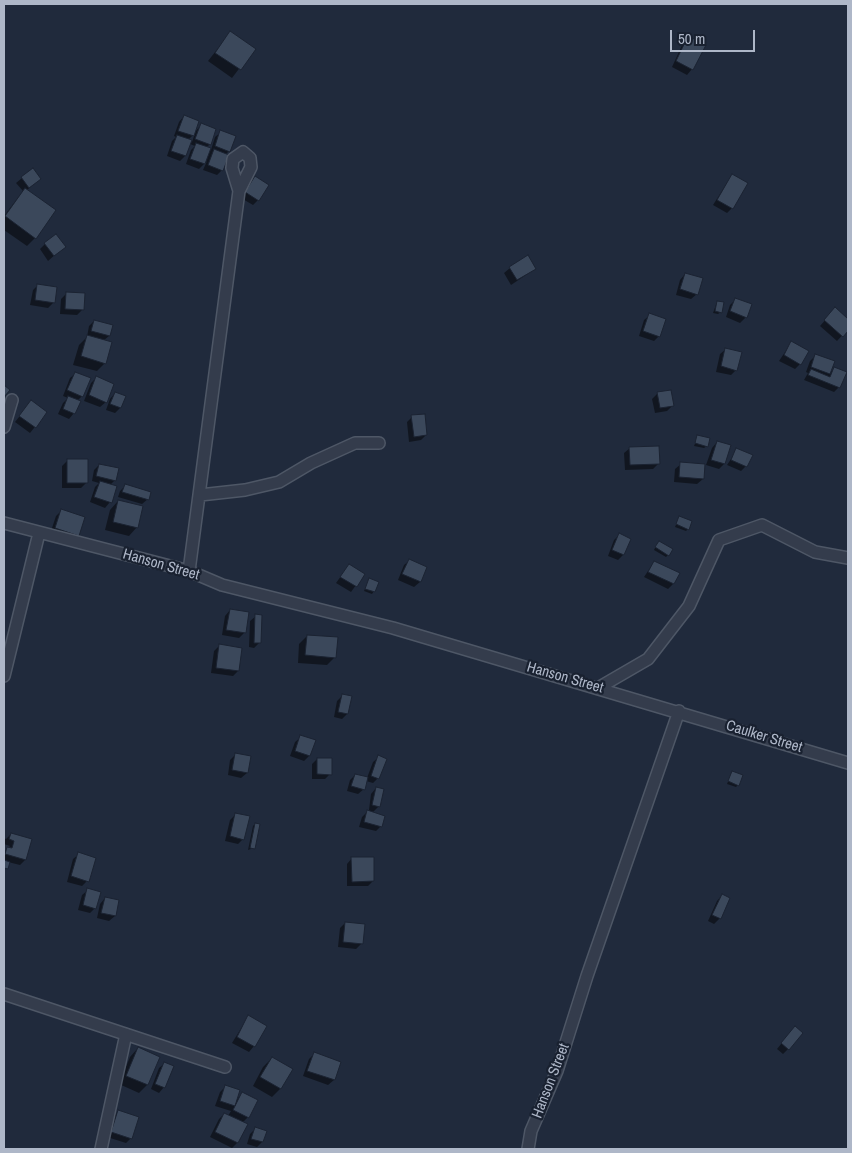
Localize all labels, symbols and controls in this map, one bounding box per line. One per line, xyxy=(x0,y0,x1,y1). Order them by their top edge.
scale bar xyxy=(672,20,757,52)
text: 50 m xyxy=(678,28,705,49)
street label: Hanson Street xyxy=(121,546,201,584)
street label: Hanson Street xyxy=(525,659,605,697)
street label: Caulker Street xyxy=(724,717,804,757)
street label: Hanson Street xyxy=(529,1041,573,1121)

